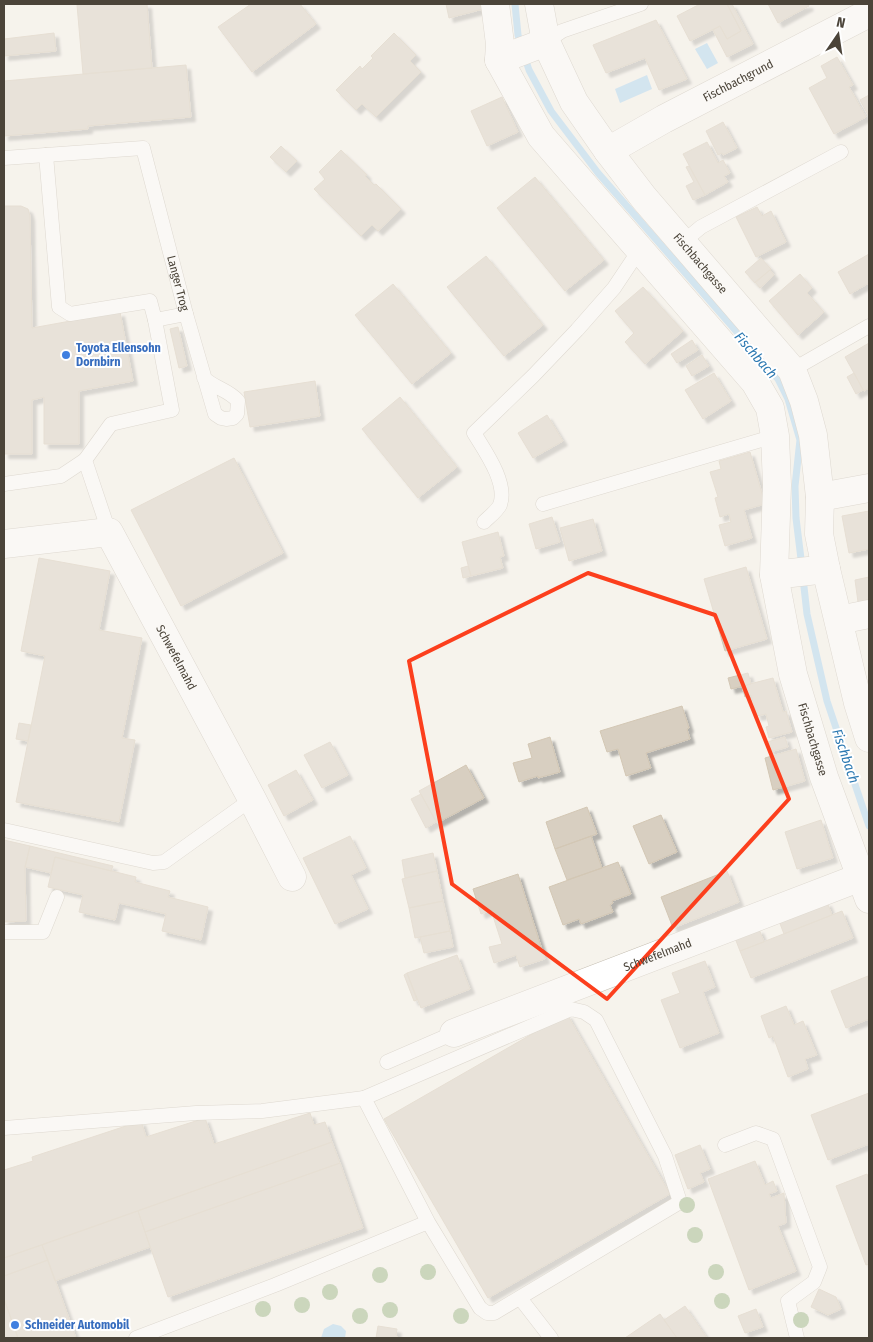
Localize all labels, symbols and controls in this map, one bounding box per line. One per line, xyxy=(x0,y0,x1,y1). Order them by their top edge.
north arrow xyxy=(813,10,863,60)
text: N xyxy=(835,14,847,32)
street label: Fischbachgrund xyxy=(701,57,776,105)
street label: Fischbachgasse xyxy=(670,230,730,297)
street label: Langer Trog xyxy=(164,254,192,313)
water label: Fischbach xyxy=(731,329,781,382)
place label: Toyota Ellensohn Dornbirn xyxy=(76,341,161,369)
marker: Toyota Ellensohn Dornbirn xyxy=(60,349,72,361)
street label: Schwefelmahd xyxy=(153,623,199,692)
street label: Fischbachgasse xyxy=(795,701,830,778)
water label: Fischbach xyxy=(828,727,863,786)
street label: Schwefelmahd xyxy=(622,936,694,974)
place label: Schneider Automobil xyxy=(25,1318,130,1332)
marker: Schneider Automobil xyxy=(9,1319,21,1331)

